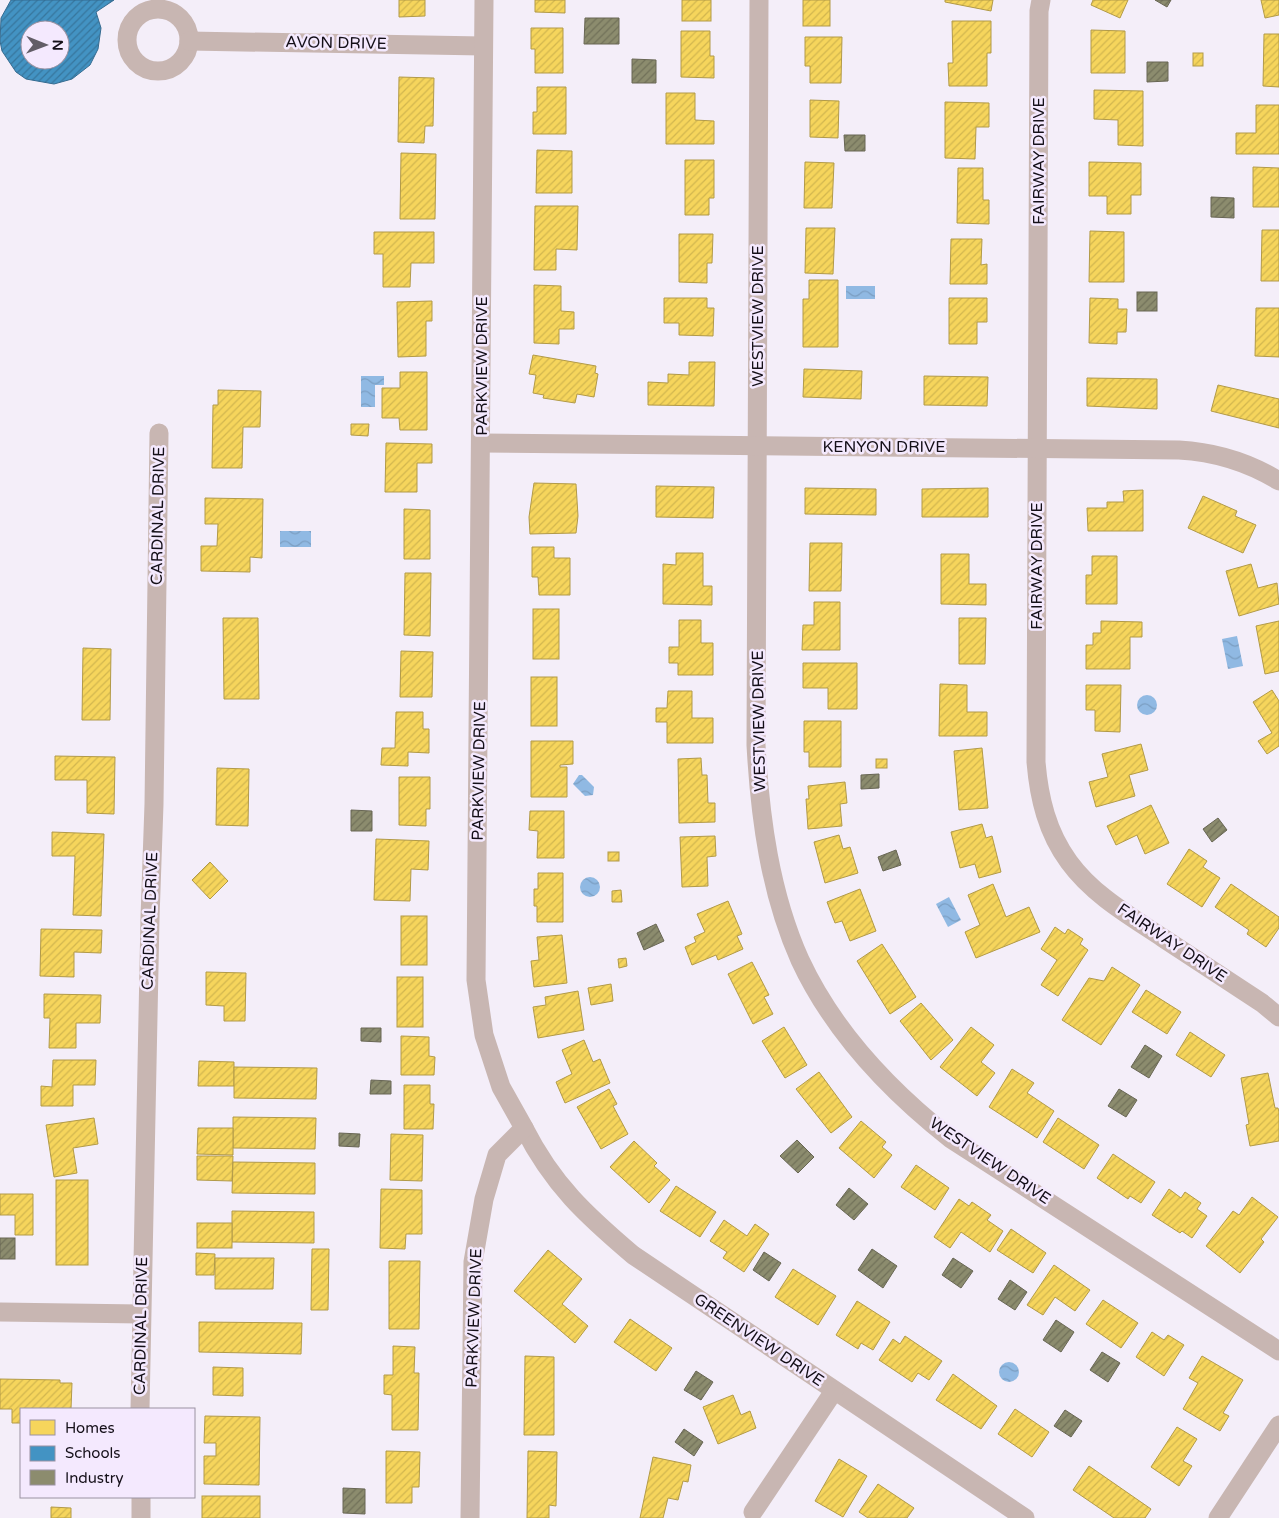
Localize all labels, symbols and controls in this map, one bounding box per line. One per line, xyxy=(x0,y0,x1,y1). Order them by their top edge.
north arrow xyxy=(20,20,70,70)
street label: AVON DRIVE xyxy=(285,32,387,54)
text: N xyxy=(49,39,66,51)
street label: FAIRWAY DRIVE xyxy=(1029,97,1049,225)
street label: WESTVIEW DRIVE xyxy=(748,245,768,387)
street label: PARKVIEW DRIVE xyxy=(472,296,492,436)
street label: KENYON DRIVE xyxy=(823,437,945,457)
street label: CARDINAL DRIVE xyxy=(147,447,169,585)
street label: FAIRWAY DRIVE xyxy=(1027,502,1047,630)
street label: WESTVIEW DRIVE xyxy=(748,650,770,792)
street label: PARKVIEW DRIVE xyxy=(468,701,490,841)
street label: CARDINAL DRIVE xyxy=(138,851,162,991)
street label: FAIRWAY DRIVE xyxy=(1114,899,1230,987)
street label: WESTVIEW DRIVE xyxy=(926,1113,1054,1209)
street label: PARKVIEW DRIVE xyxy=(462,1248,486,1388)
street label: CARDINAL DRIVE xyxy=(130,1257,152,1395)
street label: GREENVIEW DRIVE xyxy=(690,1289,828,1391)
legend xyxy=(20,1408,195,1498)
text: Homes xyxy=(65,1419,115,1437)
text: Schools xyxy=(65,1444,121,1462)
text: Industry xyxy=(65,1469,124,1487)

